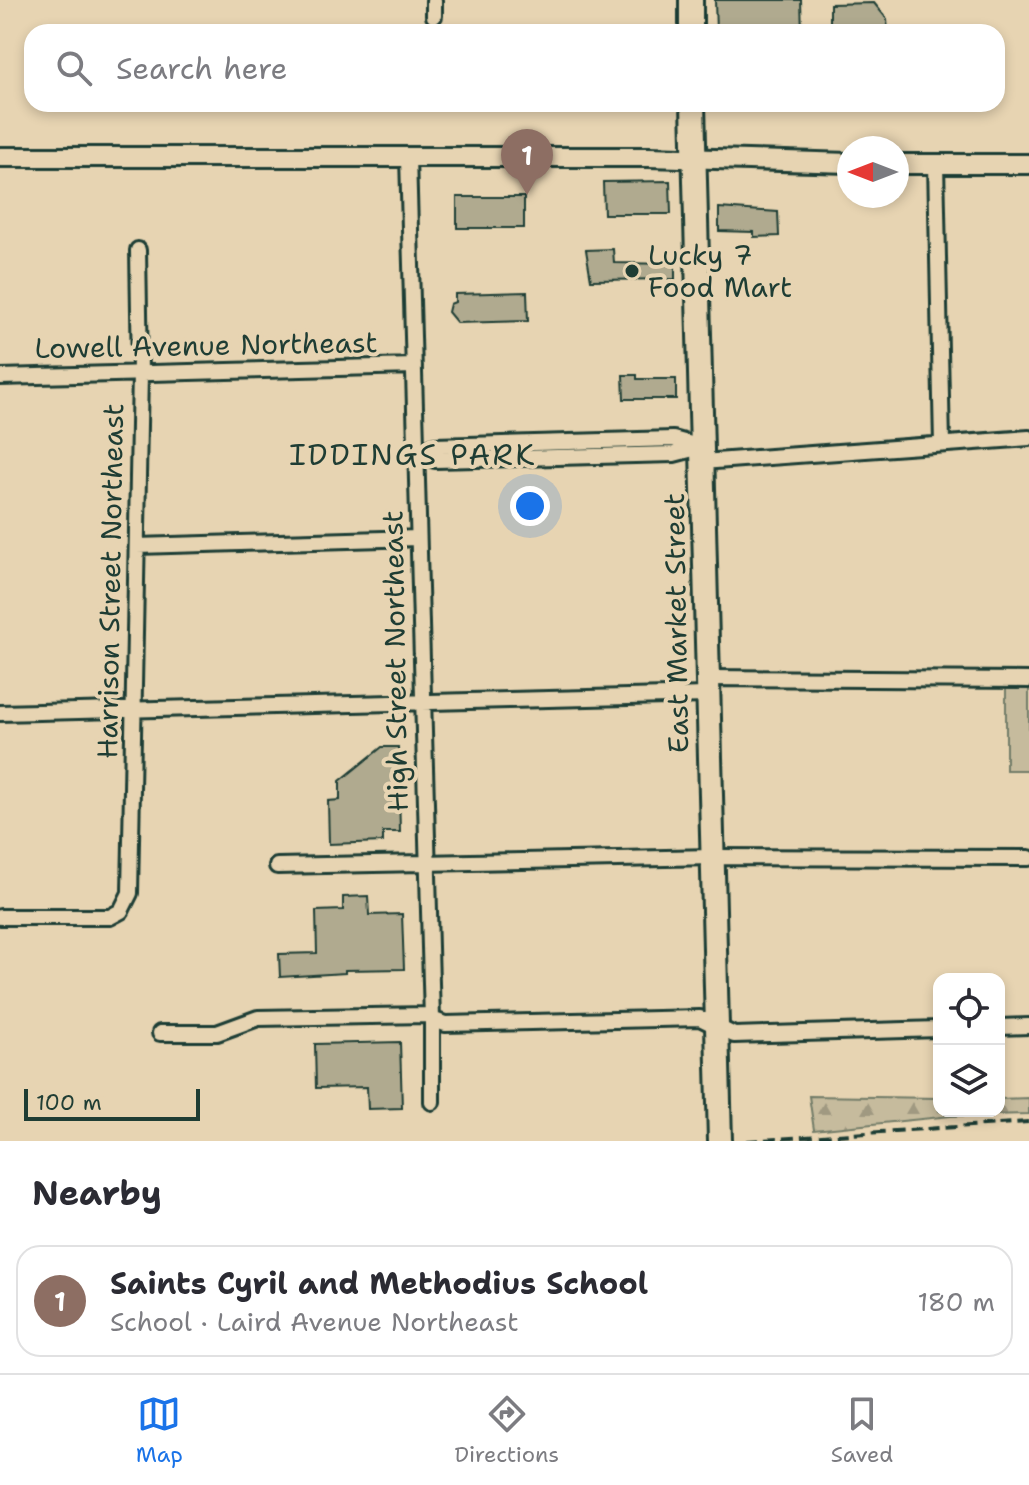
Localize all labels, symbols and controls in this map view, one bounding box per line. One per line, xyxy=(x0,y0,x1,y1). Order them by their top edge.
search box xyxy=(24,24,1005,112)
icon: search xyxy=(52,46,96,90)
text: Search here xyxy=(116,48,287,89)
pin: 1 xyxy=(501,129,553,195)
north arrow xyxy=(837,136,909,208)
place label: Lucky 7 Food Mart xyxy=(648,236,792,306)
marker: Lucky 7 Food Mart xyxy=(623,262,641,280)
street label: Lowell Avenue Northeast xyxy=(34,323,378,367)
street label: Harrison Street Northeast xyxy=(88,403,132,759)
district label: IDDINGS PARK xyxy=(289,434,537,475)
your location xyxy=(510,486,550,526)
street label: East Market Street xyxy=(655,493,697,753)
street label: High Street Northeast xyxy=(373,510,417,812)
map controls xyxy=(933,973,1005,1117)
button: locate xyxy=(933,973,1005,1045)
button: layers xyxy=(933,1045,1005,1117)
scale bar xyxy=(24,1085,200,1121)
text: 100 m xyxy=(36,1088,102,1117)
text: Nearby xyxy=(32,1170,162,1216)
text: Saints Cyril and Methodius School xyxy=(110,1263,648,1304)
text: 1 xyxy=(54,1284,66,1319)
text: 180 m xyxy=(917,1284,995,1319)
text: School · Laird Avenue Northeast xyxy=(110,1304,519,1339)
tab: Map xyxy=(136,1392,183,1469)
tab: Directions xyxy=(454,1392,559,1469)
tab: Saved xyxy=(831,1392,893,1469)

